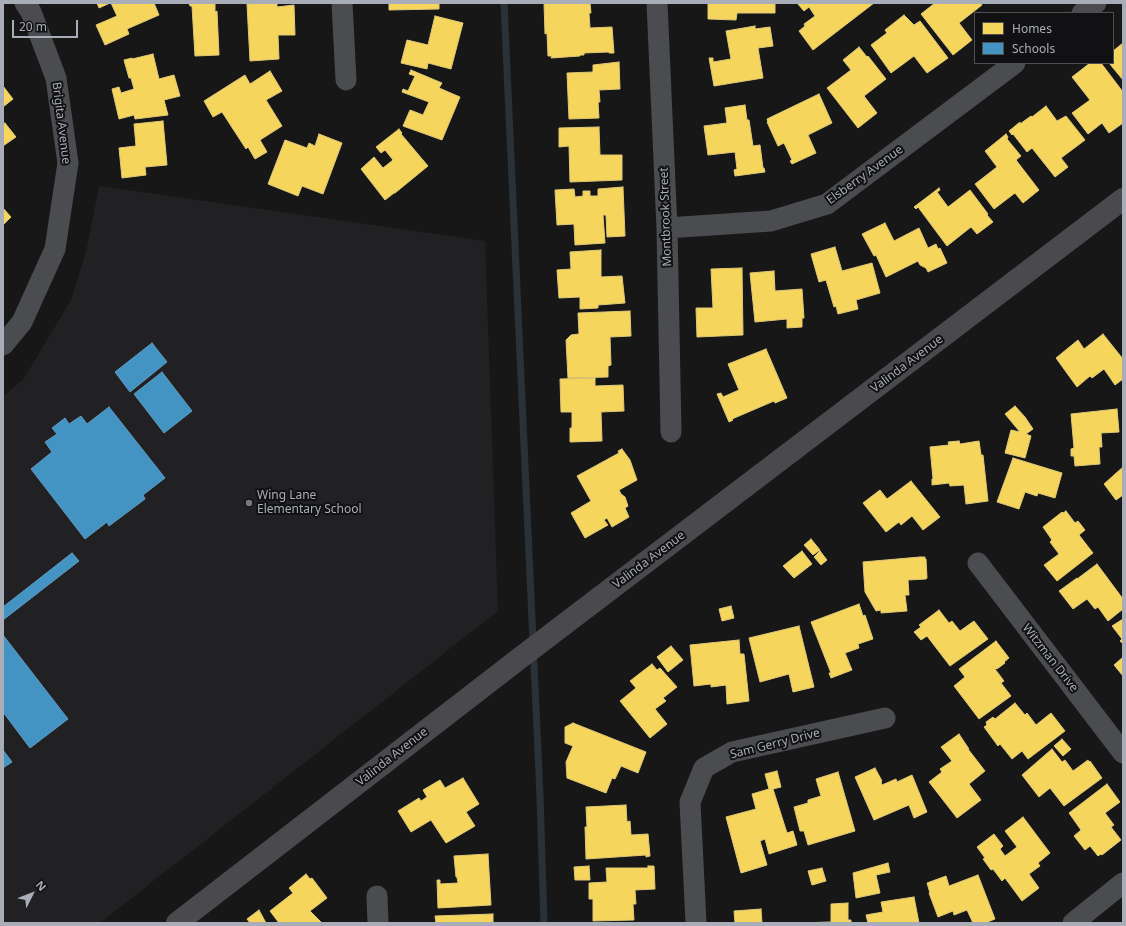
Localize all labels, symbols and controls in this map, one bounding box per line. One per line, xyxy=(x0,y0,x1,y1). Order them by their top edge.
scale bar xyxy=(14,12,80,38)
legend xyxy=(974,12,1114,64)
text: 20 m xyxy=(19,18,47,35)
text: Homes xyxy=(1012,20,1052,37)
text: Schools xyxy=(1012,40,1055,57)
street label: Brigita Avenue xyxy=(49,81,73,165)
street label: Elsberry Avenue xyxy=(824,142,906,208)
street label: Montbrook Street xyxy=(657,167,675,267)
street label: Valinda Avenue xyxy=(868,332,946,396)
place label: Wing Lane Elementary School xyxy=(257,489,362,517)
marker: Wing Lane Elementary School xyxy=(244,498,254,508)
street label: Valinda Avenue xyxy=(610,528,688,592)
street label: Witzman Drive xyxy=(1019,621,1081,695)
street label: Valinda Avenue xyxy=(353,725,431,789)
street label: Sam Gerry Drive xyxy=(729,726,821,762)
north arrow xyxy=(12,874,52,914)
text: N xyxy=(33,877,50,894)

